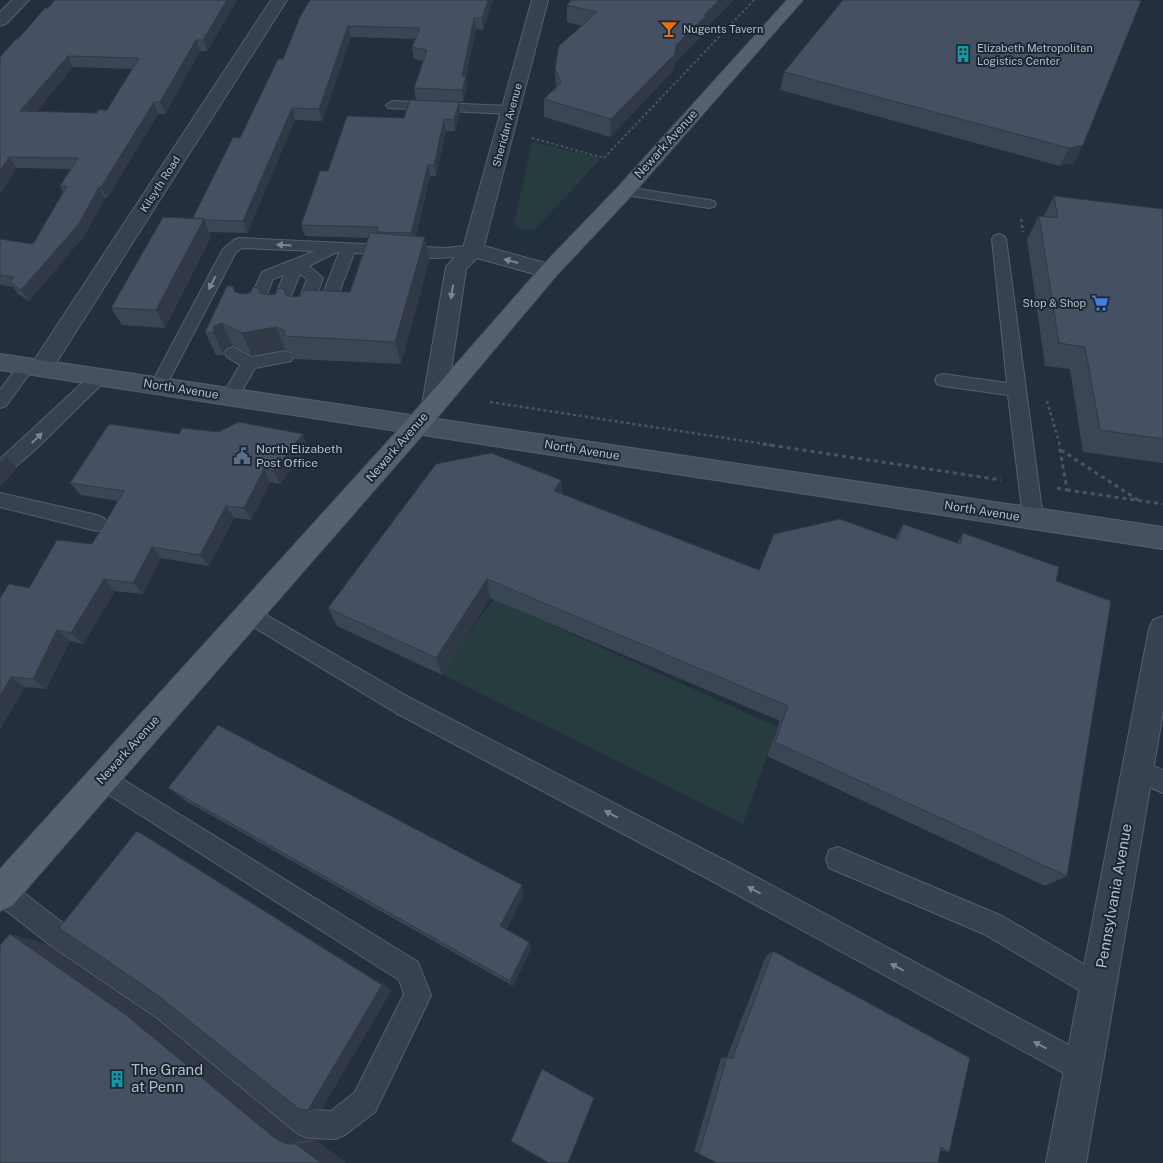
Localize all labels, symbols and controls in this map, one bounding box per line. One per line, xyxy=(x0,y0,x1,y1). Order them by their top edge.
bar icon: Nugents Tavern xyxy=(659,19,679,39)
place label: Nugents Tavern xyxy=(683,23,763,35)
place label: Elizabeth Metropolitan Logistics Center xyxy=(977,42,1093,67)
building icon: Elizabeth Metropolitan Logistics Center xyxy=(953,44,973,64)
street label: Sheridan Avenue xyxy=(490,82,524,168)
street label: Newark Avenue xyxy=(632,107,700,181)
street label: Kilsyth Road xyxy=(137,154,183,214)
one-way arrow xyxy=(276,241,292,249)
one-way arrow xyxy=(503,257,518,265)
one-way arrow xyxy=(208,276,216,290)
one-way arrow xyxy=(448,284,456,300)
supermarket icon: Stop & Shop xyxy=(1090,293,1110,313)
place label: Stop & Shop xyxy=(1022,297,1086,309)
street label: North Avenue xyxy=(142,376,220,402)
street label: Newark Avenue xyxy=(363,409,431,484)
one-way arrow xyxy=(30,432,42,444)
street label: North Avenue xyxy=(543,437,621,463)
place label: North Elizabeth Post Office xyxy=(256,442,342,470)
public building icon: North Elizabeth Post Office xyxy=(232,446,252,466)
street label: North Avenue xyxy=(943,498,1021,524)
street label: Newark Avenue xyxy=(94,713,162,787)
one-way arrow xyxy=(603,810,618,818)
street label: Pennsylvania Avenue xyxy=(1092,822,1135,970)
one-way arrow xyxy=(747,886,762,894)
one-way arrow xyxy=(890,963,905,971)
one-way arrow xyxy=(1034,1040,1047,1049)
place label: The Grand at Penn xyxy=(131,1061,203,1095)
building icon: The Grand at Penn xyxy=(107,1069,127,1089)

